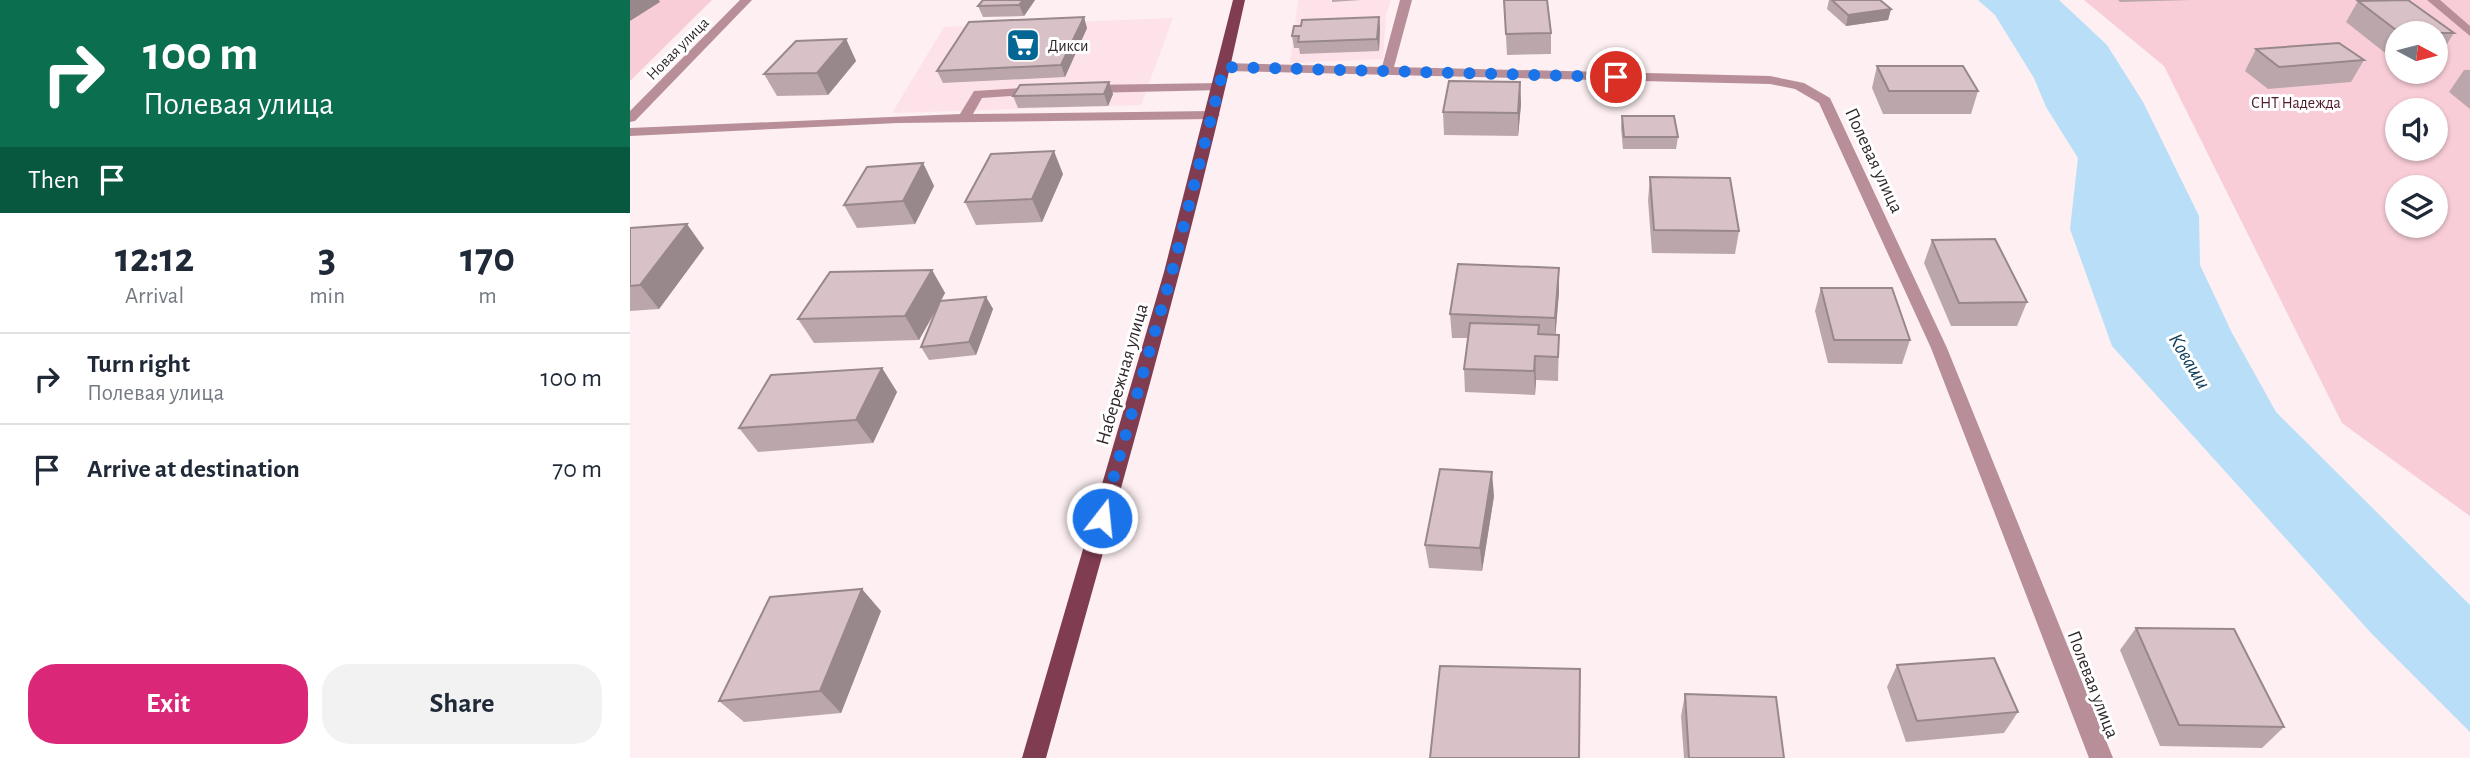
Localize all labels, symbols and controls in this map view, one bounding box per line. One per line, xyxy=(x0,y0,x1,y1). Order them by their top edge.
street label: Новая улица xyxy=(643,14,713,84)
north arrow xyxy=(2385,21,2448,84)
map controls xyxy=(2385,21,2448,238)
supermarket icon: Дикси xyxy=(1004,26,1042,64)
icon: right xyxy=(28,28,119,119)
text: 100 m xyxy=(143,30,259,79)
place label: Дикси xyxy=(1048,38,1088,54)
pin xyxy=(1586,47,1646,107)
icon: arrive xyxy=(1597,58,1635,96)
text: Полевая улица xyxy=(143,88,334,120)
park label: СНТ Надежда xyxy=(2251,95,2341,111)
button: sound xyxy=(2385,98,2448,161)
street label: Полевая улица xyxy=(1841,105,1906,216)
icon: arrive xyxy=(93,161,131,199)
text: Then xyxy=(28,167,79,193)
button: layers xyxy=(2385,175,2448,238)
text: 12:12 xyxy=(115,237,194,279)
text: 3 xyxy=(318,237,336,279)
text: 170 xyxy=(460,237,515,279)
text: Arrival xyxy=(125,285,184,308)
text: min xyxy=(309,285,345,308)
text: m xyxy=(478,285,497,308)
street label: Набережная улица xyxy=(1093,301,1152,447)
water label: Коваши xyxy=(2165,330,2214,393)
text: Turn right xyxy=(87,351,190,377)
icon: right xyxy=(28,360,66,398)
text: 100 m xyxy=(541,365,602,391)
text: Полевая улица xyxy=(87,382,224,405)
icon: arrive xyxy=(28,451,66,489)
text: Arrive at destination xyxy=(87,456,300,482)
text: 70 m xyxy=(552,456,602,482)
position arrow xyxy=(1065,481,1139,555)
street label: Полевая улица xyxy=(2063,628,2122,741)
button: Exit xyxy=(28,664,308,744)
button: Share xyxy=(322,664,602,744)

